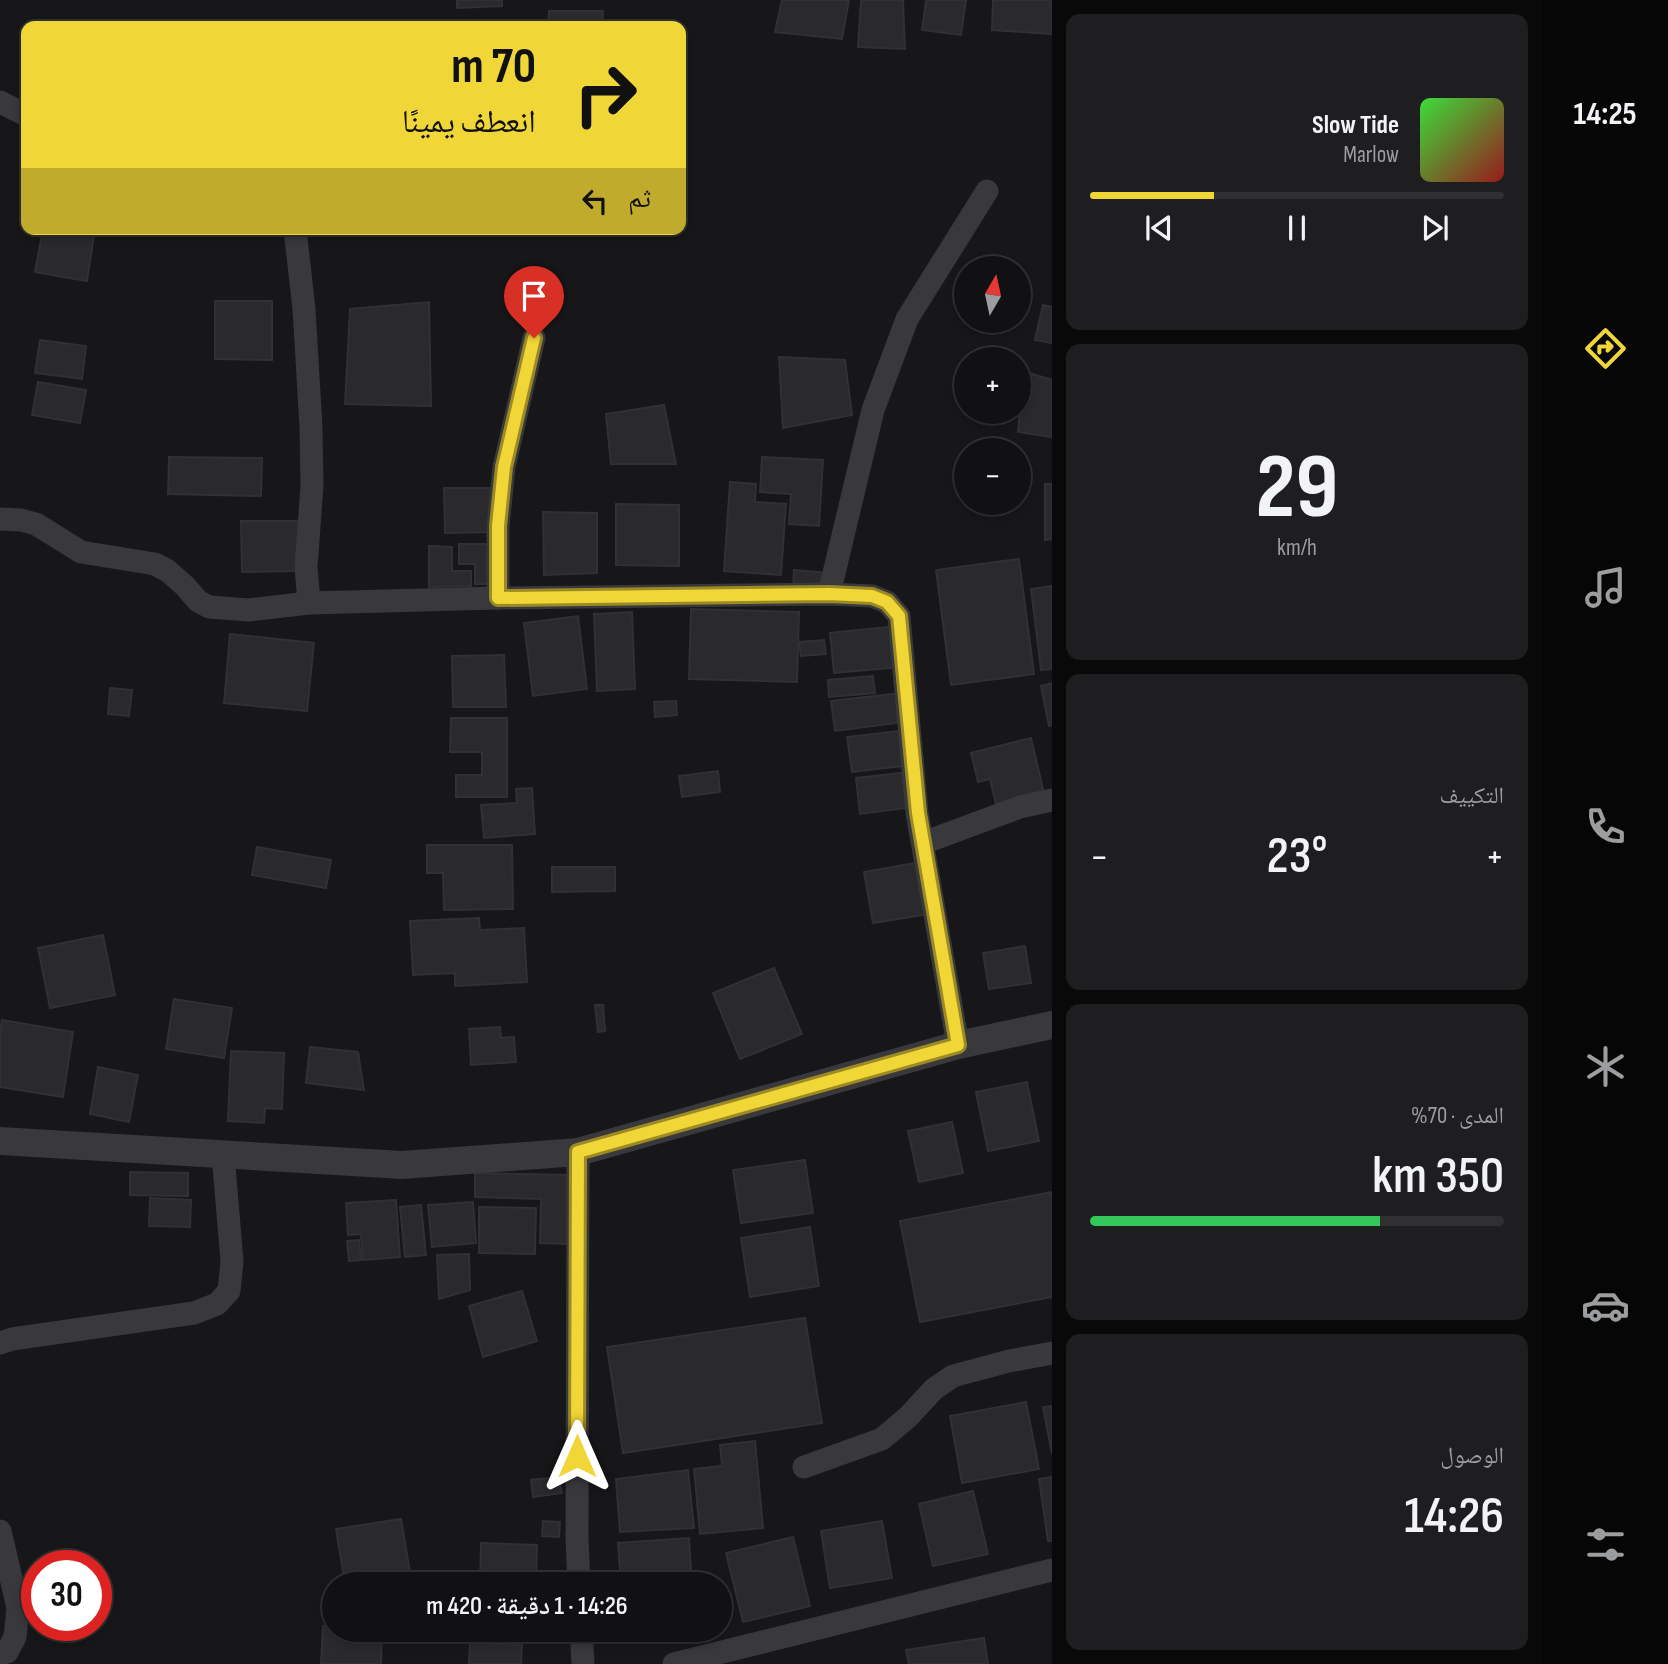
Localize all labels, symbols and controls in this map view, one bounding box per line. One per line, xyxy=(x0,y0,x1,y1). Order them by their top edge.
text: 70 m xyxy=(451,38,536,97)
icon: right xyxy=(560,49,651,140)
text: 14:25 xyxy=(1574,95,1636,134)
text: انعطف يمينًا xyxy=(402,103,536,142)
text: Slow Tide xyxy=(1312,110,1399,141)
text: Marlow xyxy=(1343,141,1399,169)
icon: left xyxy=(576,182,614,220)
text: ثم xyxy=(628,184,651,215)
icon: previous xyxy=(1140,209,1178,247)
icon: pause xyxy=(1278,209,1316,247)
icon: next xyxy=(1416,209,1454,247)
north arrow xyxy=(954,256,1031,332)
map controls xyxy=(954,256,1031,515)
pin xyxy=(504,266,564,338)
icon: arrive xyxy=(515,277,553,315)
icon: directions xyxy=(1581,324,1630,373)
button: + xyxy=(954,347,1031,424)
text: 29 xyxy=(1256,434,1339,543)
button: − xyxy=(954,438,1031,515)
text: km/h xyxy=(1277,534,1317,562)
icon: music xyxy=(1581,563,1630,612)
text: التكييف xyxy=(1439,782,1504,810)
icon: phone xyxy=(1581,802,1630,851)
text: 23° xyxy=(1267,825,1327,888)
text: − xyxy=(1090,835,1109,880)
text: + xyxy=(1485,835,1504,880)
icon: climate xyxy=(1581,1042,1630,1091)
text: المدى · 70% xyxy=(1411,1102,1504,1130)
text: 350 km xyxy=(1372,1145,1504,1208)
icon: car xyxy=(1581,1281,1630,1330)
position arrow xyxy=(540,1419,614,1493)
text: الوصول xyxy=(1440,1442,1504,1470)
text: 14:26 xyxy=(1404,1485,1504,1548)
icon: filters xyxy=(1581,1520,1630,1569)
speed limit sign: 30 xyxy=(21,1550,112,1641)
text: 14:26 · 1 دقيقة · 420 m xyxy=(426,1591,628,1622)

